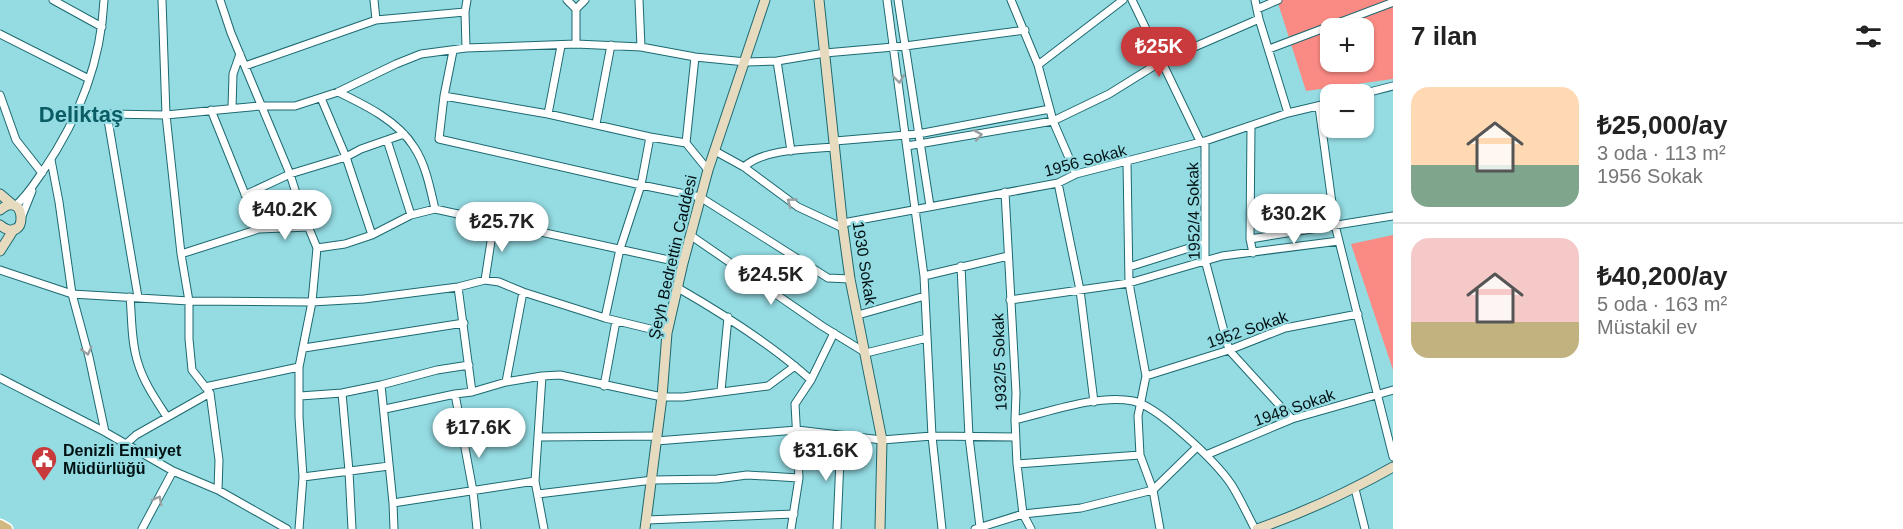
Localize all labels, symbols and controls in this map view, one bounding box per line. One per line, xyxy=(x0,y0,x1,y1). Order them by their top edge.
map controls xyxy=(1320,18,1374,138)
button: + xyxy=(1320,18,1374,72)
icon: filters xyxy=(1852,20,1885,53)
text: 7 ilan xyxy=(1411,21,1477,51)
pin: ₺25K xyxy=(1123,27,1195,78)
text: ₺25K xyxy=(1135,35,1183,57)
one-way arrow xyxy=(892,74,904,83)
button: − xyxy=(1320,84,1374,138)
district label: Deliktaş xyxy=(39,102,123,127)
text: ₺25,000/ay xyxy=(1597,110,1728,140)
icon: home xyxy=(1459,111,1531,183)
one-way arrow xyxy=(972,129,982,142)
street label: 1956 Sokak xyxy=(1042,141,1129,180)
text: 3 oda · 113 m² xyxy=(1597,142,1726,164)
street label: 1952/4 Sokak xyxy=(1184,161,1203,260)
text: 1956 Sokak xyxy=(1597,165,1703,187)
street label: Şeyh Bedrettin Caddesi xyxy=(645,173,700,341)
pin: ₺40.2K xyxy=(236,190,334,241)
pin: ₺30.2K xyxy=(1245,194,1343,245)
text: ₺40.2K xyxy=(253,198,317,220)
one-way arrow xyxy=(786,198,797,209)
pin: ₺25.7K xyxy=(453,202,551,253)
text: ₺30.2K xyxy=(1262,202,1326,224)
text: ₺25.7K xyxy=(470,210,534,232)
street label: 1930 Sokak xyxy=(850,220,880,307)
pin: ₺24.5K xyxy=(722,255,820,306)
text: ₺40,200/ay xyxy=(1597,261,1728,291)
icon: home xyxy=(1459,262,1531,334)
text: ₺24.5K xyxy=(739,263,803,285)
text: 5 oda · 163 m² xyxy=(1597,293,1727,315)
street label: 1952 Sokak xyxy=(1204,307,1291,351)
street label: 1932/5 Sokak xyxy=(989,312,1010,411)
text: Müstakil ev xyxy=(1597,316,1697,338)
one-way arrow xyxy=(80,345,92,355)
street label: 1948 Sokak xyxy=(1251,385,1338,429)
pin: ₺17.6K xyxy=(430,408,528,459)
text: ₺17.6K xyxy=(447,416,511,438)
pin: ₺31.6K xyxy=(777,431,875,482)
text: ₺31.6K xyxy=(794,439,858,461)
place label: Denizli Emniyet Müdürlüğü xyxy=(63,442,182,477)
public building icon: Denizli Emniyet Müdürlüğü xyxy=(29,444,59,482)
one-way arrow xyxy=(150,495,162,506)

